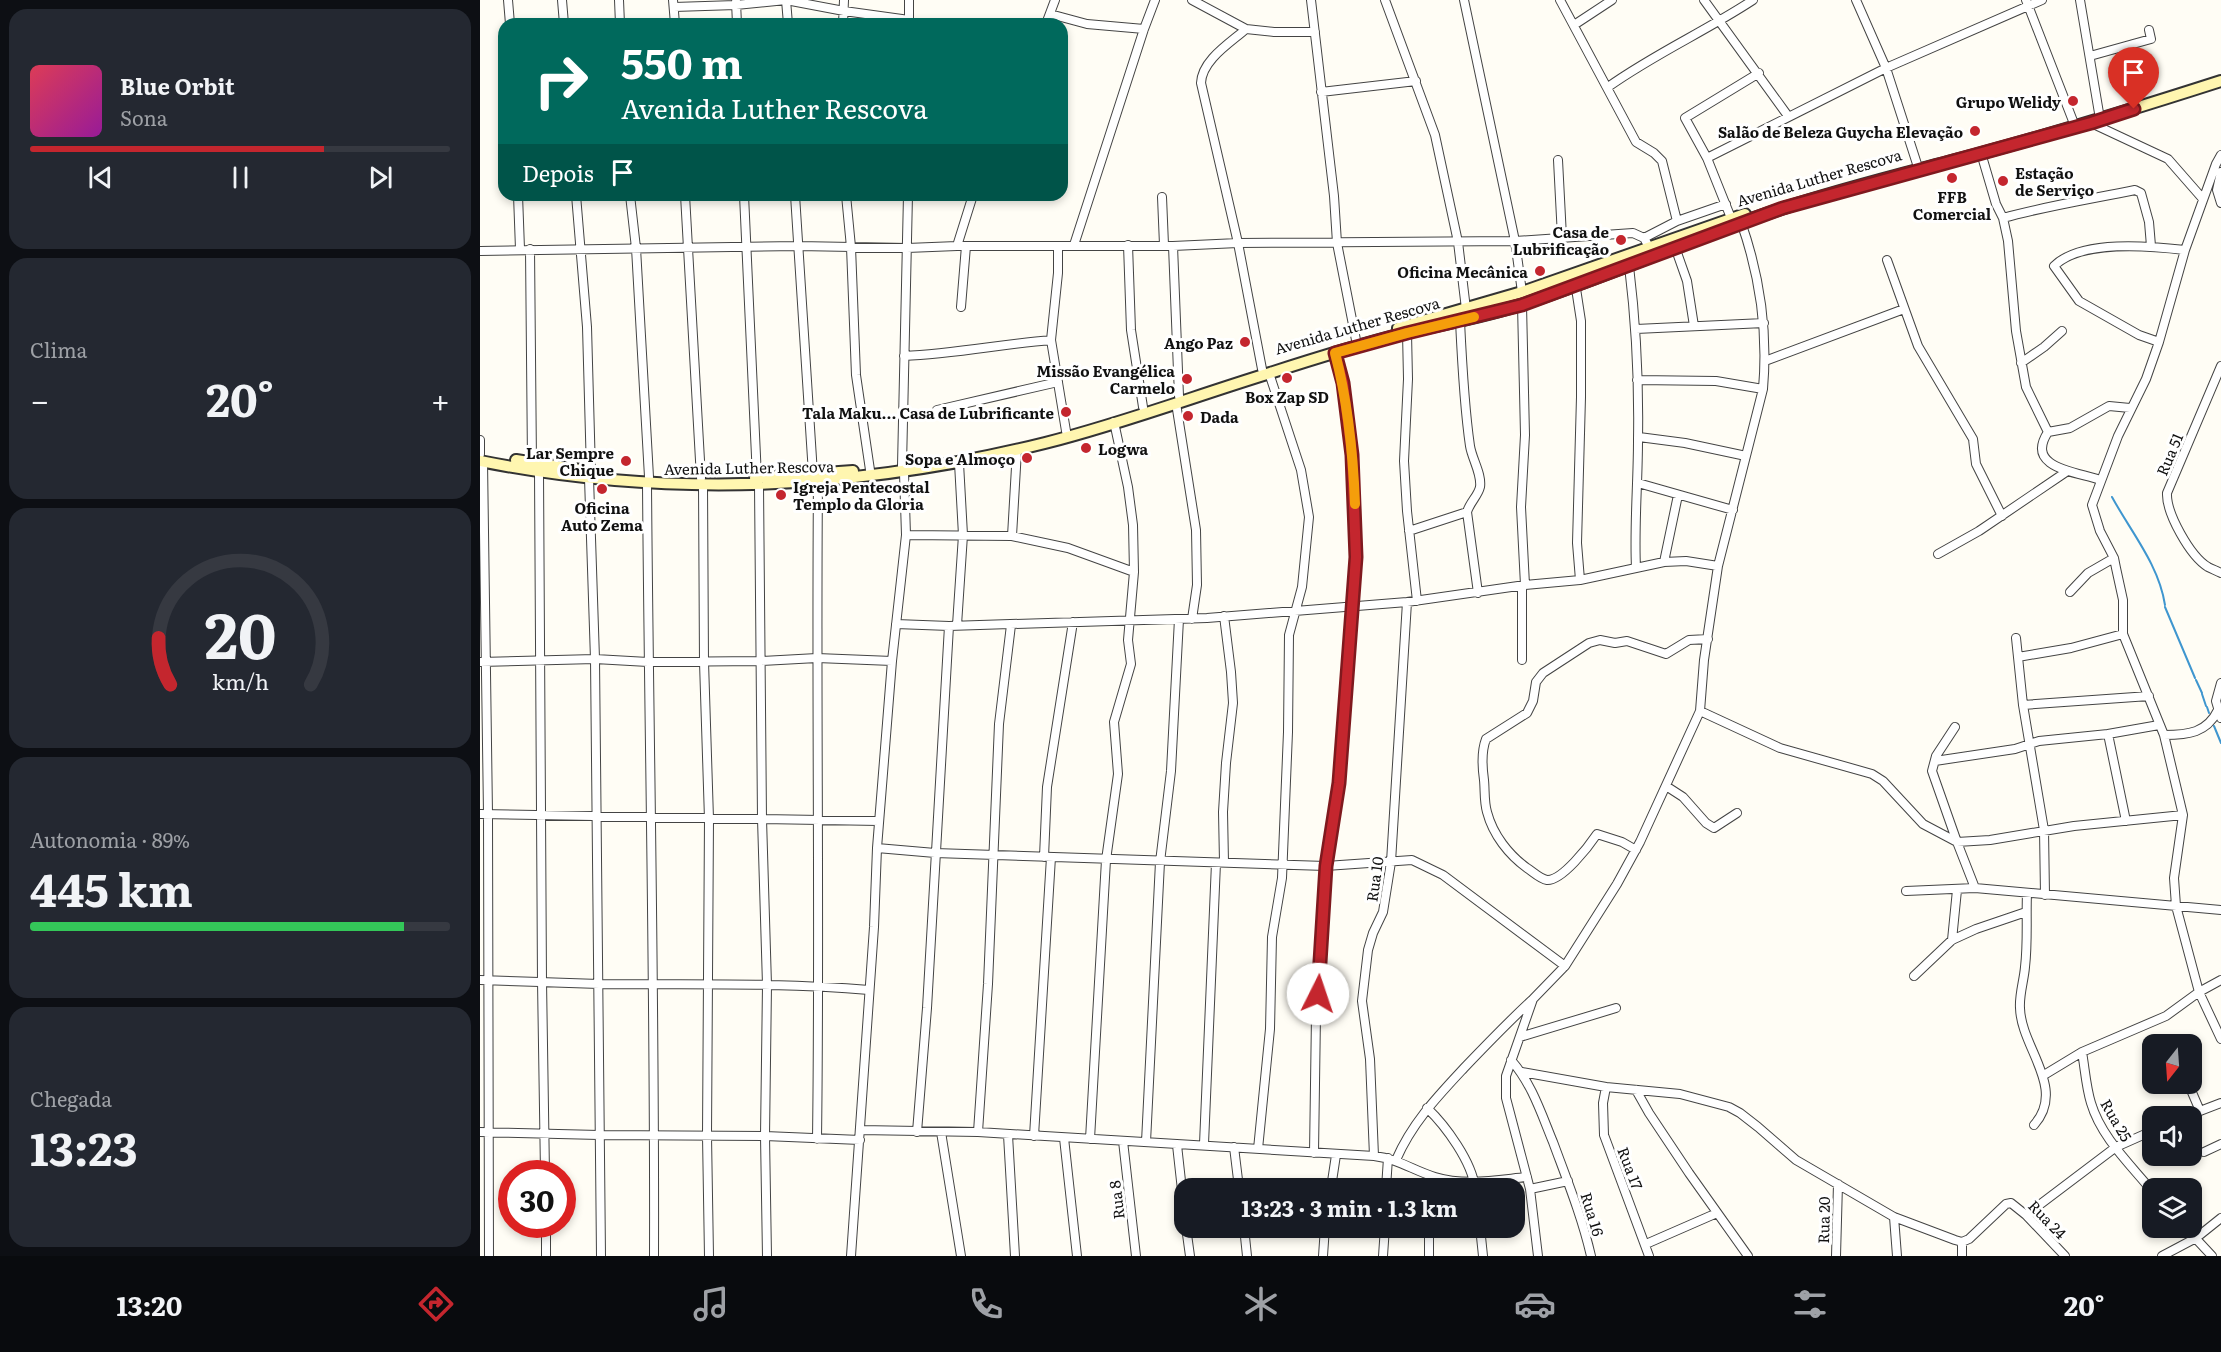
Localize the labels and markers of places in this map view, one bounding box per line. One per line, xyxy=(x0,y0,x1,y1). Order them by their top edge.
pin xyxy=(2108,47,2159,109)
place label: Grupo Welidy xyxy=(1956,90,2062,113)
marker: Grupo Welidy xyxy=(2066,94,2080,108)
place label: Salão de Beleza Guycha Elevação xyxy=(1718,120,1963,143)
marker: Salão de Beleza Guycha Elevação xyxy=(1968,124,1982,138)
place label: Estação de Serviço xyxy=(2015,161,2094,201)
marker: FFB Comercial xyxy=(1945,171,1959,185)
marker: Estação de Serviço xyxy=(1996,174,2010,188)
place label: FFB Comercial xyxy=(1913,185,1992,225)
place label: Casa de Lubrificação xyxy=(1513,220,1609,260)
marker: Casa de Lubrificação xyxy=(1614,233,1628,247)
place label: Oficina Mecânica xyxy=(1397,260,1528,283)
marker: Oficina Mecânica xyxy=(1533,264,1547,278)
place label: Ango Paz xyxy=(1164,331,1233,354)
marker: Ango Paz xyxy=(1238,335,1252,349)
place label: Missão Evangélica Carmelo xyxy=(1036,359,1175,399)
marker: Box Zap SD xyxy=(1280,371,1294,385)
marker: Missão Evangélica Carmelo xyxy=(1180,372,1194,386)
place label: Box Zap SD xyxy=(1245,385,1329,408)
place label: Tala Maku... Casa de Lubrificante xyxy=(802,401,1054,424)
marker: Tala Maku... Casa de Lubrificante xyxy=(1059,405,1073,419)
place label: Dada xyxy=(1200,405,1239,428)
marker: Dada xyxy=(1181,409,1195,423)
place label: Logwa xyxy=(1098,437,1149,460)
place label: Lar Sempre Chique xyxy=(526,441,615,481)
marker: Logwa xyxy=(1079,441,1093,455)
place label: Sopa e Almoço xyxy=(905,447,1015,470)
marker: Sopa e Almoço xyxy=(1020,451,1034,465)
marker: Lar Sempre Chique xyxy=(619,454,633,468)
place label: Igreja Pentecostal Templo da Gloria xyxy=(793,475,930,515)
marker: Oficina Auto Zema xyxy=(595,482,609,496)
marker: Igreja Pentecostal Templo da Gloria xyxy=(774,488,788,502)
place label: Oficina Auto Zema xyxy=(561,496,643,536)

